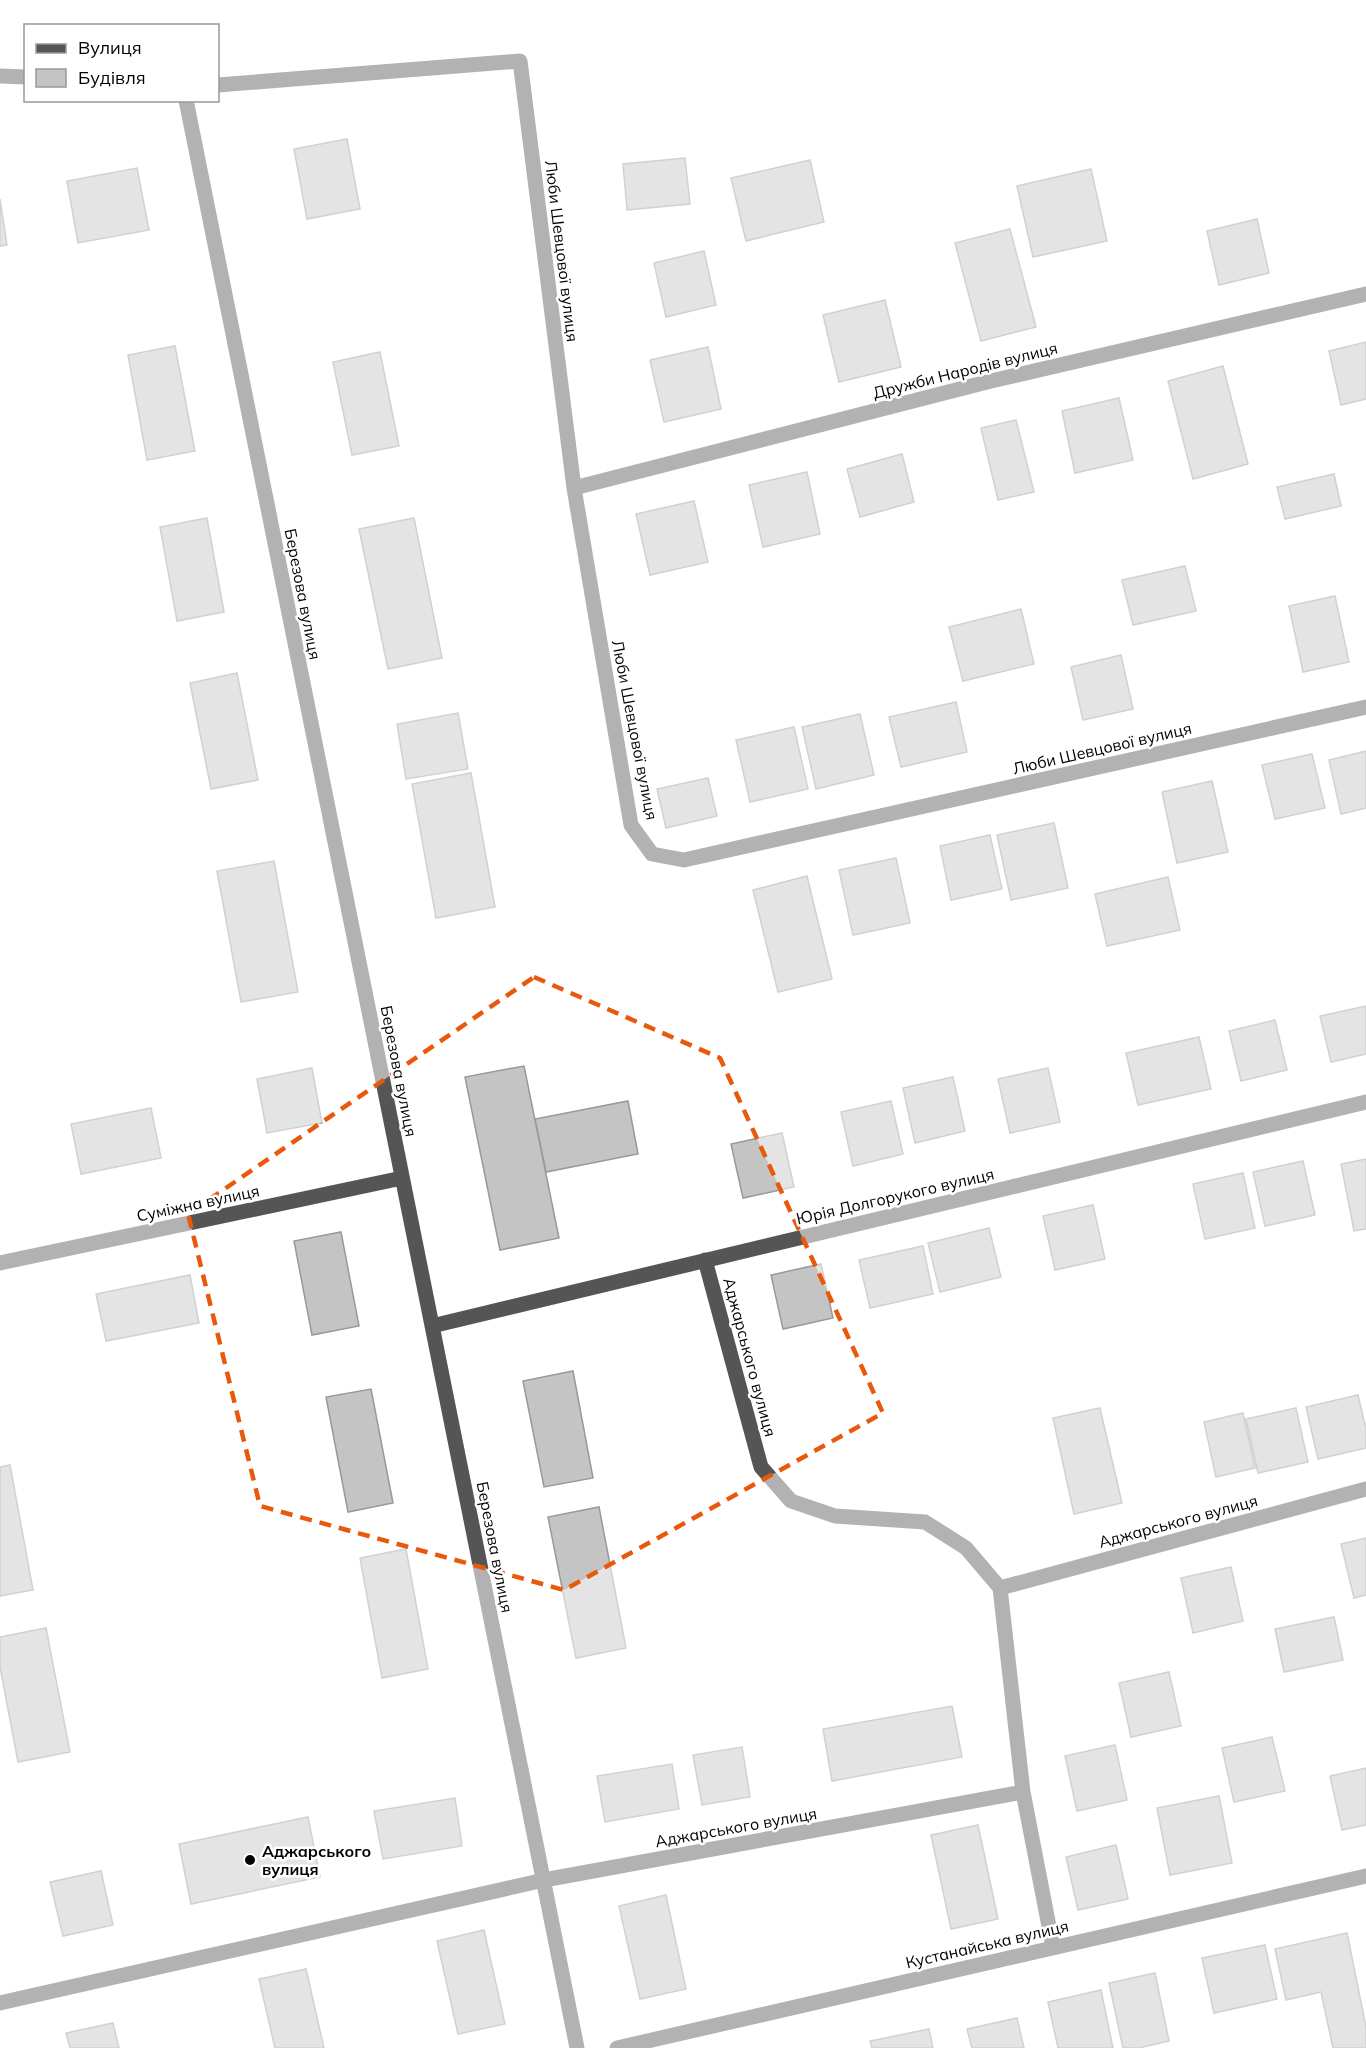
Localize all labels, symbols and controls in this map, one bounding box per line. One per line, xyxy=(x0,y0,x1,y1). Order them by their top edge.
legend xyxy=(24,24,219,102)
text: Вулиця xyxy=(78,36,142,59)
text: Будівля xyxy=(78,66,146,89)
street label: Люби Шевцової вулиця xyxy=(541,159,583,343)
street label: Дружби Народів вулиця xyxy=(871,337,1059,403)
street label: Березова вулиця xyxy=(280,527,326,661)
street label: Люби Шевцової вулиця xyxy=(608,638,662,822)
street label: Люби Шевцової вулиця xyxy=(1011,718,1193,778)
street label: Березова вулиця xyxy=(376,1004,422,1138)
street label: Юрія Долгорукого вулиця xyxy=(794,1163,996,1229)
street label: Суміжна вулиця xyxy=(135,1180,261,1226)
street label: Аджарського вулиця xyxy=(719,1275,781,1439)
street label: Березова вулиця xyxy=(472,1480,518,1614)
street label: Аджарського вулиця xyxy=(1096,1490,1260,1552)
street label: Аджарського вулиця xyxy=(654,1803,818,1851)
place label: Аджарського вулиця xyxy=(262,1841,371,1879)
marker: Аджарського вулиця xyxy=(243,1853,257,1867)
street label: Кустанайська вулиця xyxy=(904,1916,1070,1972)

